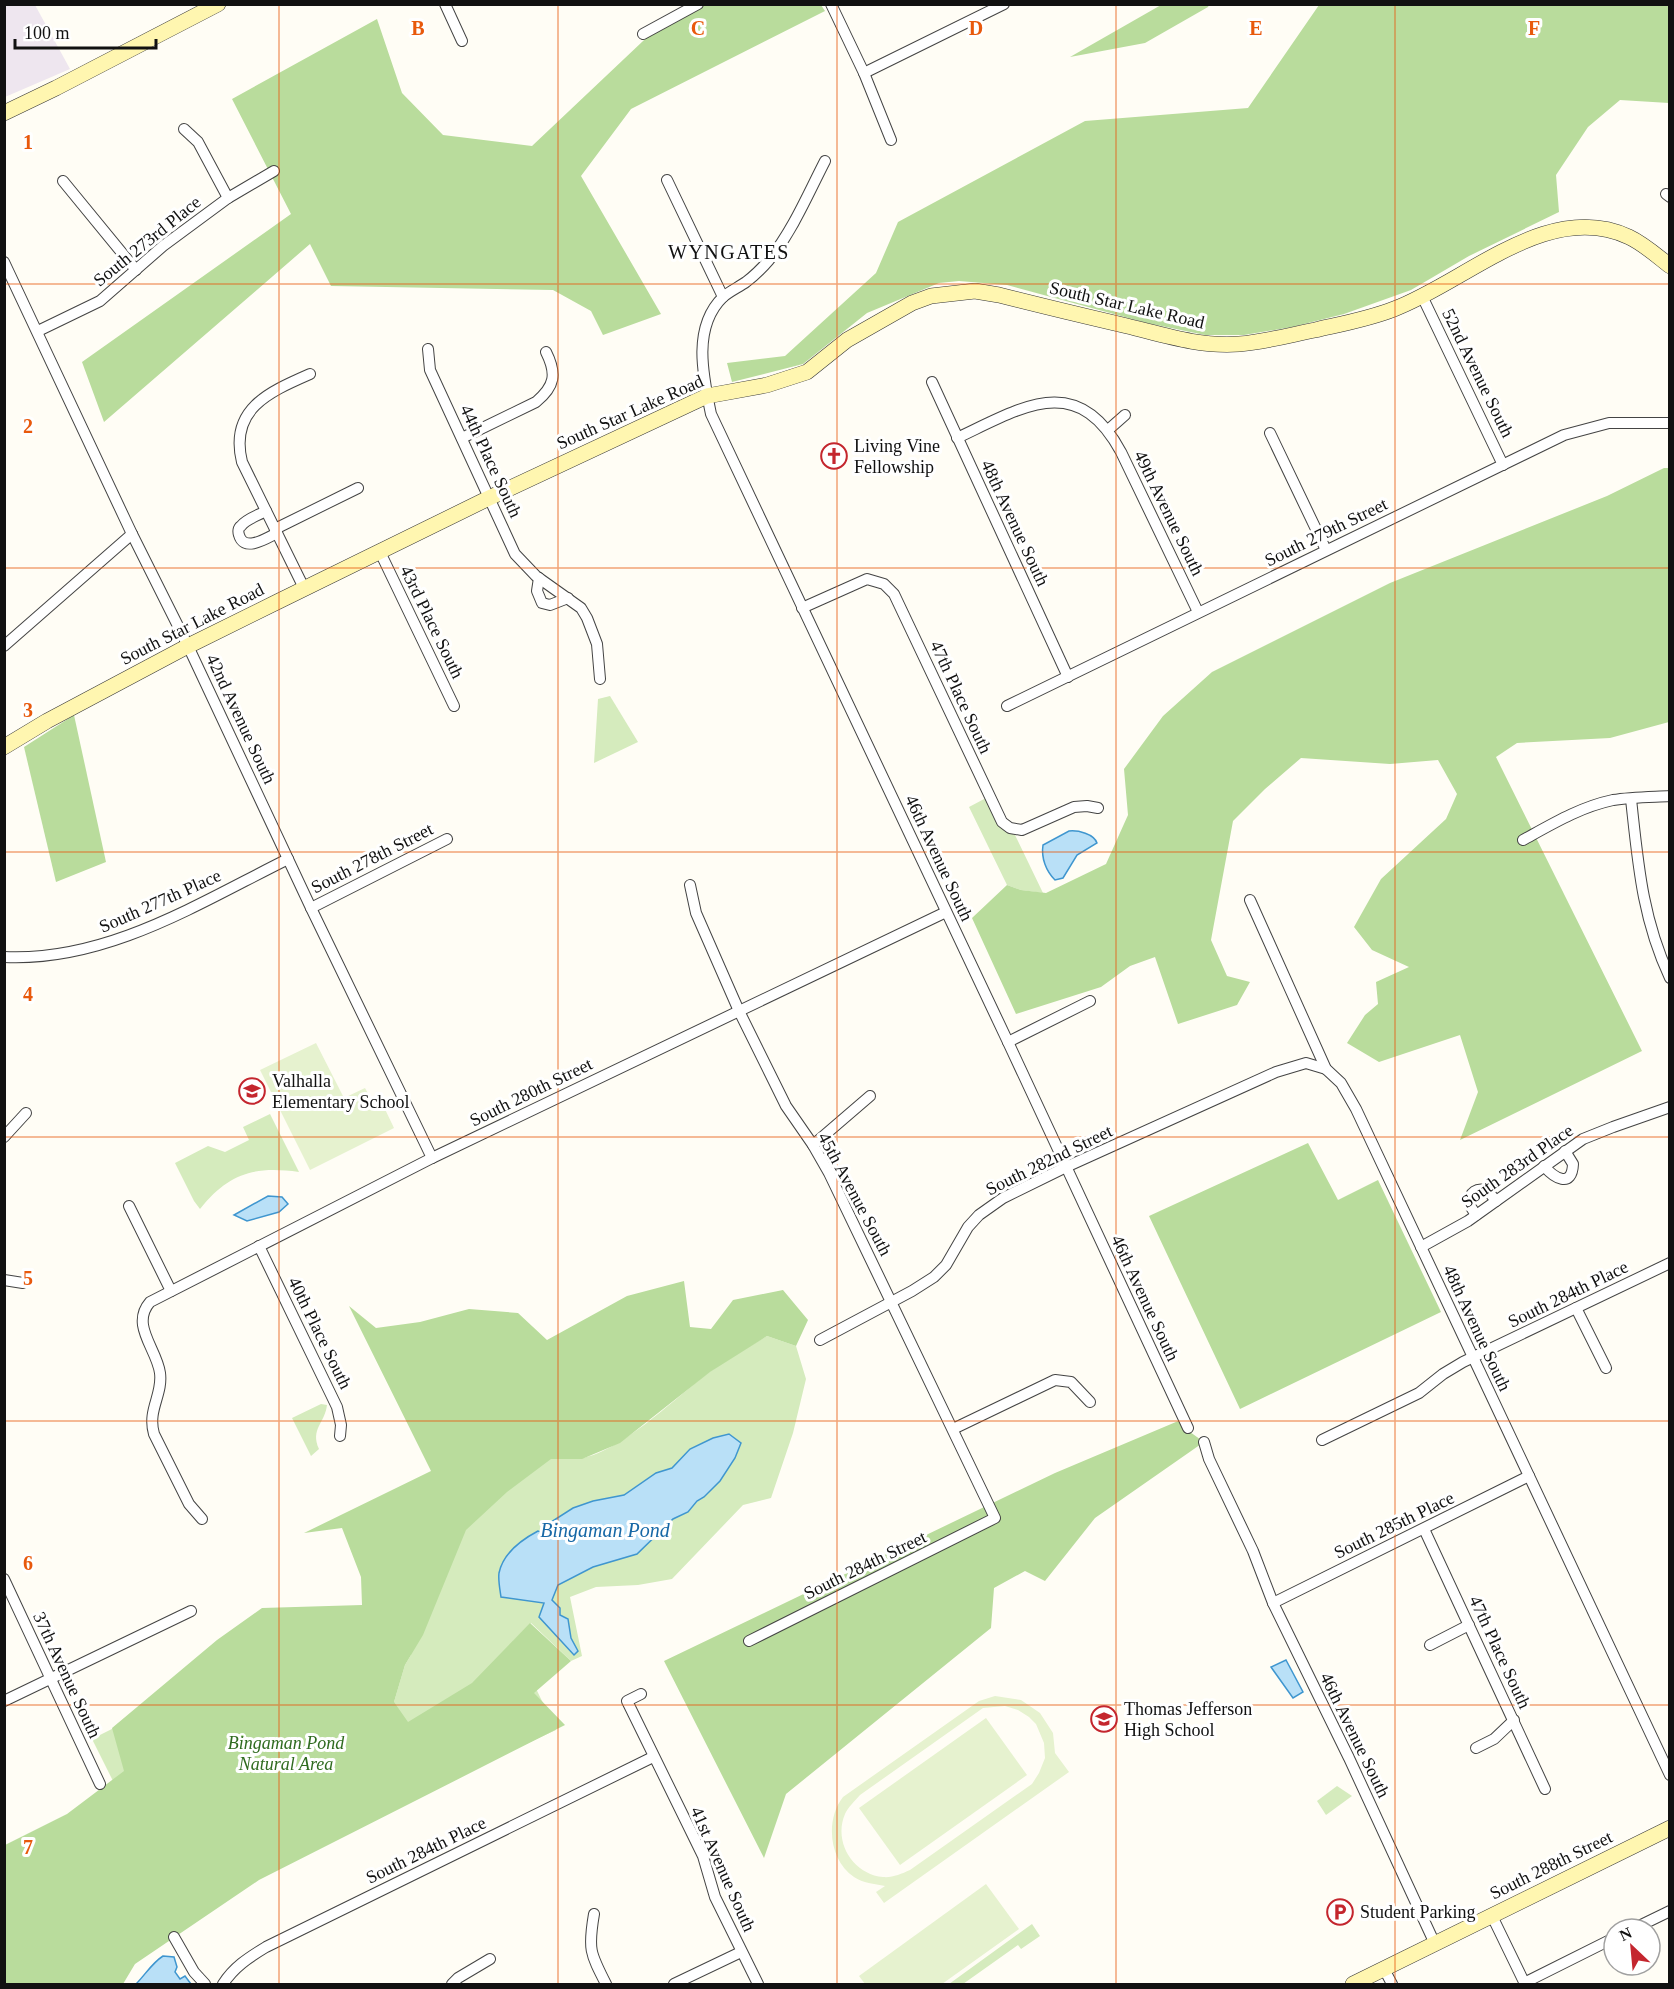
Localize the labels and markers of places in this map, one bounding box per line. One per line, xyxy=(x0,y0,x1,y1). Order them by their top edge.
place label: Living Vine Fellowship xyxy=(854,436,940,477)
church icon: Living Vine Fellowship xyxy=(819,441,849,471)
place label: Valhalla Elementary School xyxy=(272,1071,409,1112)
school or university icon: Valhalla Elementary School xyxy=(237,1076,267,1106)
place label: Thomas Jefferson High School xyxy=(1124,1699,1252,1740)
school or university icon: Thomas Jefferson High School xyxy=(1089,1704,1119,1734)
parking icon: Student Parking xyxy=(1325,1897,1355,1927)
place label: Student Parking xyxy=(1360,1902,1476,1922)

